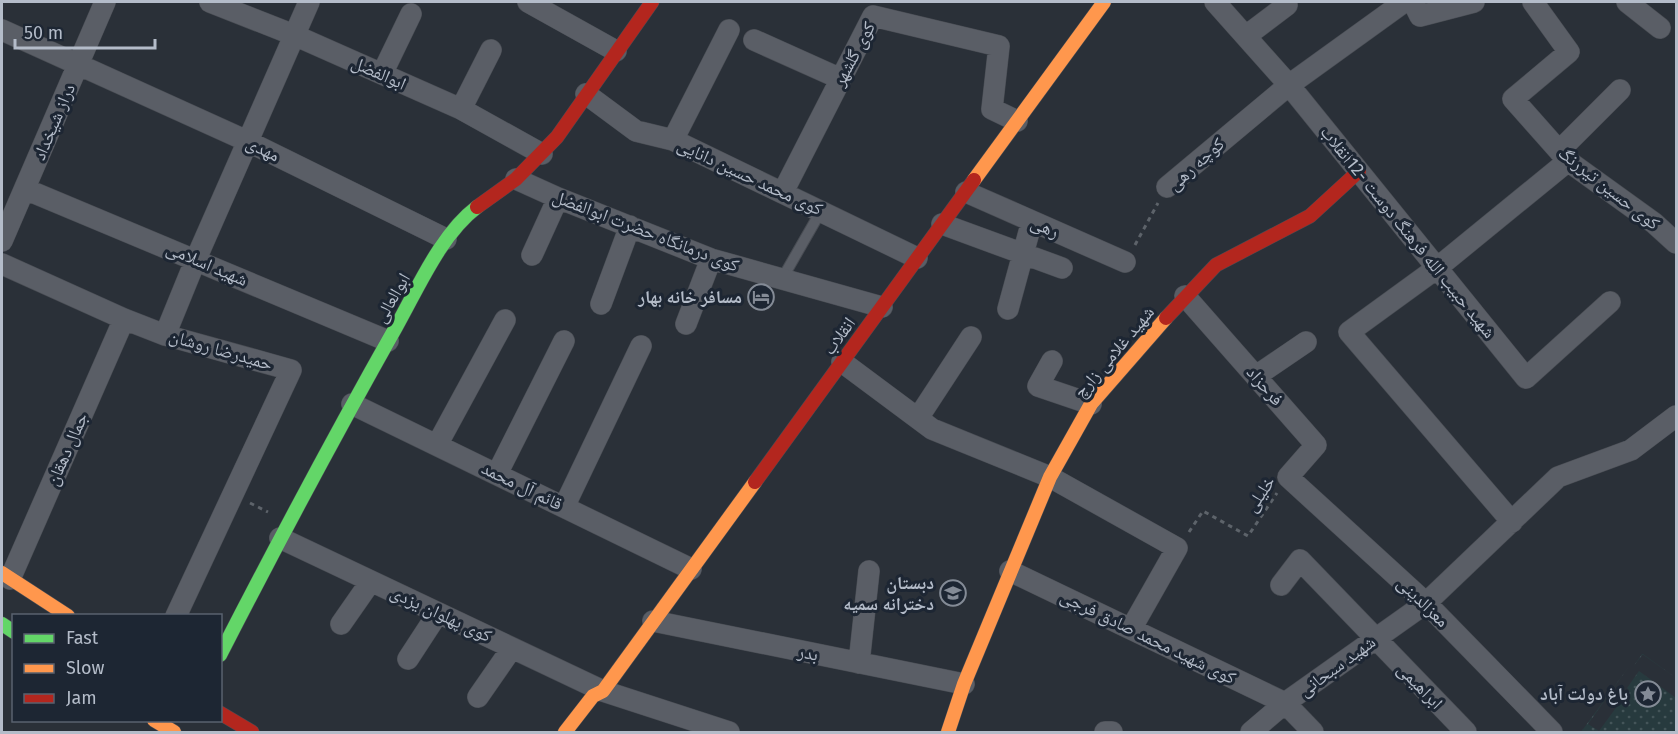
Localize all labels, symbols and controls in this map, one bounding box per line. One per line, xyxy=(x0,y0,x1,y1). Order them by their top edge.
scale bar xyxy=(15,12,154,50)
street label: کوی گلشهر xyxy=(827,18,880,91)
text: 50 m xyxy=(24,22,63,44)
street label: ابوالفضل xyxy=(348,51,410,95)
street label: دراز شیخداد xyxy=(28,80,80,164)
street label: شهید حبیب الله فرهنگ دوست -12انقلاب xyxy=(1316,121,1500,343)
street label: مهدی xyxy=(243,131,283,167)
street label: کوچه رهی xyxy=(1163,132,1229,195)
street label: کوی محمد حسین دانایی xyxy=(674,134,827,221)
street label: کوی حسین تیررنگ xyxy=(1554,142,1665,235)
street label: کوی درمانگاه حضرت ابوالفضل xyxy=(550,185,743,277)
street label: رهی xyxy=(1028,211,1063,243)
street label: شهید اسلامی xyxy=(163,237,251,291)
street label: ابوالعالی xyxy=(369,269,415,327)
hotel icon: مسافر خانه بهار xyxy=(746,282,776,312)
place label: مسافر خانه بهار xyxy=(637,286,742,308)
street label: شهید غلامی زارچ xyxy=(1069,301,1160,403)
street label: انقلاب xyxy=(818,313,860,359)
street label: حمیدرضا روشان xyxy=(167,325,275,375)
street label: فرحزاد xyxy=(1242,362,1288,410)
street label: جمال دهقان xyxy=(41,409,93,489)
street label: قائم آل محمد xyxy=(478,457,566,516)
street label: خلیلی xyxy=(1240,472,1280,516)
place label: دبستان دخترانه سمیه xyxy=(843,572,934,615)
street label: معزالدینی xyxy=(1393,572,1453,632)
school or university icon: دبستان دخترانه سمیه xyxy=(938,578,968,608)
street label: کوی پهلوان یزدی xyxy=(387,581,496,647)
street label: کوی شهید محمد صادق فرجی xyxy=(1057,585,1240,689)
legend xyxy=(12,614,222,722)
text: Fast xyxy=(66,627,99,649)
street label: شهید سبحانی xyxy=(1294,631,1380,701)
street label: بدر xyxy=(795,640,820,666)
text: Slow xyxy=(66,657,105,679)
street label: ابراهیمی xyxy=(1393,658,1447,714)
place icon: باغ دولت آباد xyxy=(1633,679,1663,709)
place label: باغ دولت آباد xyxy=(1540,683,1628,705)
text: Jam xyxy=(66,687,97,709)

